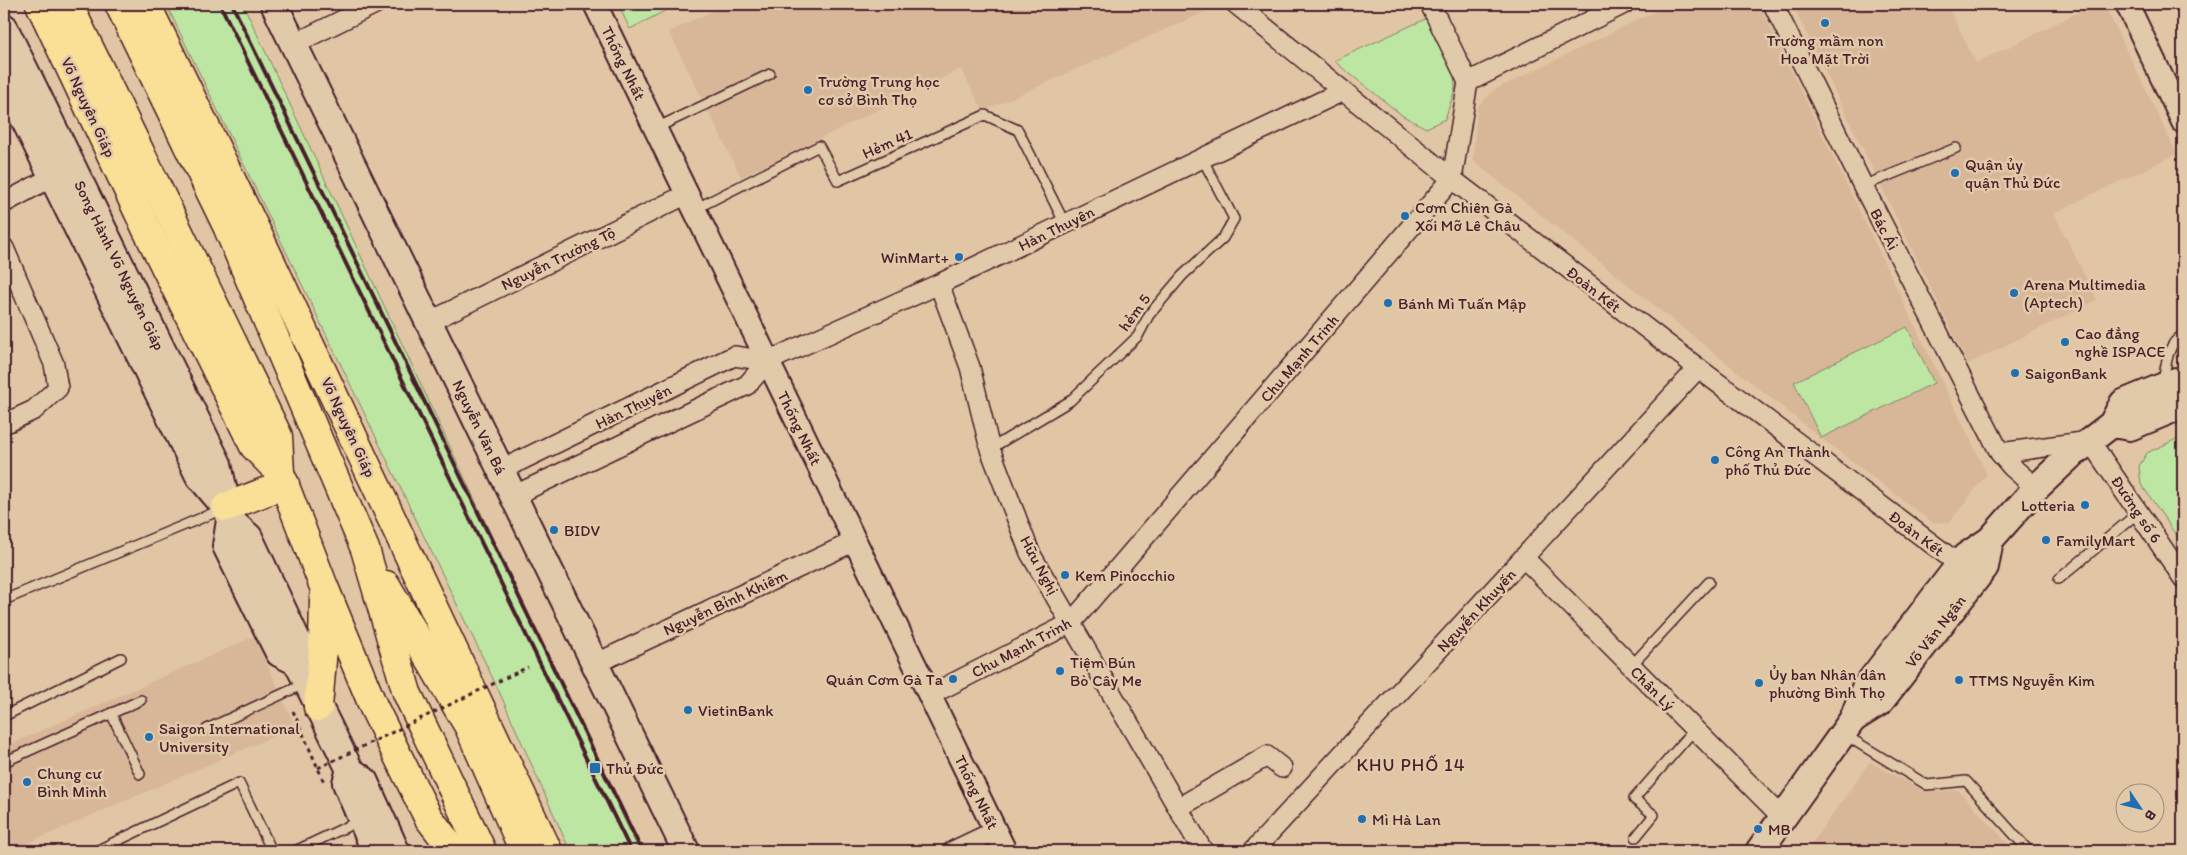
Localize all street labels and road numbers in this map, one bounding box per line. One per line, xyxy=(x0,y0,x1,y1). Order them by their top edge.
street label: Thống Nhất xyxy=(597,23,650,103)
street label: Võ Nguyên Giáp xyxy=(57,54,120,160)
street label: Hẻm 41 xyxy=(859,124,916,163)
street label: Song Hành Võ Nguyên Giáp xyxy=(70,177,169,353)
street label: Hàn Thuyên xyxy=(1015,202,1097,255)
street label: Bác Ái xyxy=(1866,205,1903,253)
street label: Nguyễn Trường Tộ xyxy=(498,223,618,294)
street label: Đoàn Kết xyxy=(1563,262,1625,317)
street label: hẻm 5 xyxy=(1114,290,1154,335)
street label: Chu Mạnh Trinh xyxy=(1256,311,1343,406)
street label: Võ Nguyên Giáp xyxy=(317,374,380,480)
street label: Nguyễn Văn Bá xyxy=(448,377,511,478)
street label: Hàn Thuyên xyxy=(592,380,674,433)
street label: Thống Nhất xyxy=(773,388,826,468)
street label: Đường số 6 xyxy=(2107,472,2166,546)
street label: Đoàn Kết xyxy=(1885,507,1948,560)
street label: Hữu Nghị xyxy=(1016,532,1063,598)
street label: Nguyễn Bỉnh Khiêm xyxy=(660,565,791,640)
street label: Nguyễn Khuyến xyxy=(1433,565,1520,656)
street label: Võ Văn Ngân xyxy=(1901,591,1970,672)
street label: Chu Mạnh Trinh xyxy=(968,613,1074,682)
street label: Chân Lý xyxy=(1627,662,1679,715)
street label: Thống Nhất xyxy=(950,752,1003,832)

